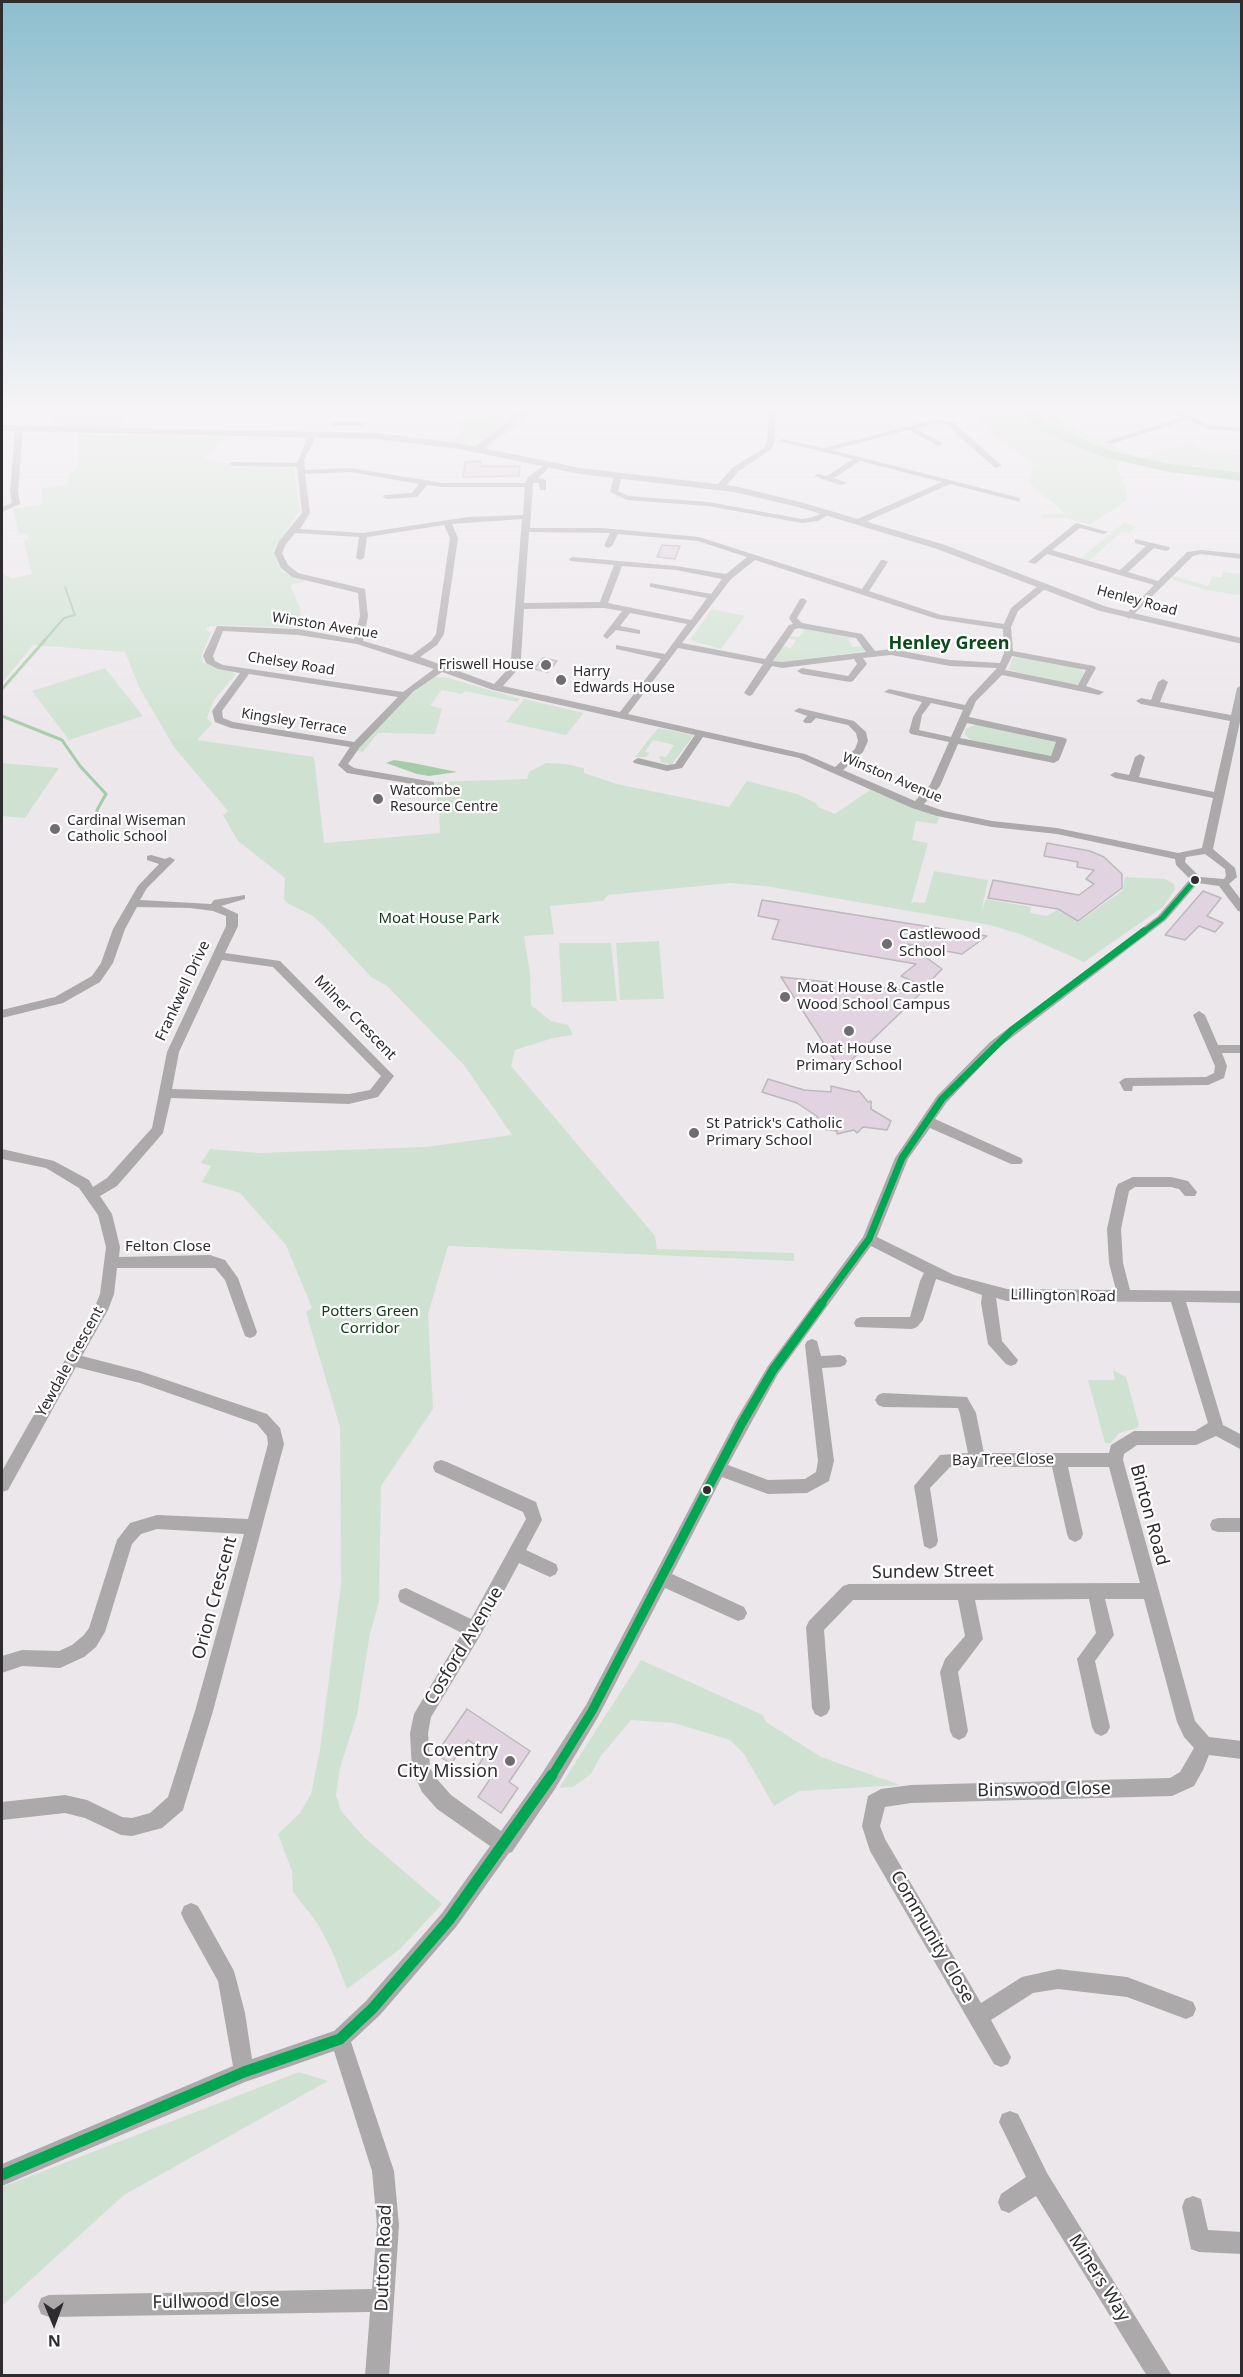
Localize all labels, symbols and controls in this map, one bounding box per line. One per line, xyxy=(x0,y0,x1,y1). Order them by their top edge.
street label: Henley Road xyxy=(1095,582,1179,620)
street label: Winston Avenue xyxy=(271,609,379,643)
district label: Henley Green xyxy=(889,633,1009,655)
street label: Chelsey Road xyxy=(246,649,336,679)
place label: Friswell House xyxy=(439,657,534,673)
marker: Friswell House xyxy=(539,658,553,672)
place label: Harry Edwards House xyxy=(573,664,675,696)
marker: Harry Edwards House xyxy=(554,673,568,687)
street label: Kingsley Terrace xyxy=(240,705,348,739)
street label: Winston Avenue xyxy=(839,749,945,807)
place label: Watcombe Resource Centre xyxy=(390,783,498,816)
marker: Watcombe Resource Centre xyxy=(371,792,385,806)
place label: Cardinal Wiseman Catholic School xyxy=(67,813,186,846)
marker: Cardinal Wiseman Catholic School xyxy=(48,822,62,836)
unlabelled marker xyxy=(1189,874,1201,886)
park label: Moat House Park xyxy=(378,910,500,928)
place label: Castlewood School xyxy=(899,926,981,961)
marker: Castlewood School xyxy=(880,937,894,951)
street label: Frankwell Drive xyxy=(152,938,214,1044)
street label: Milner Crescent xyxy=(310,972,400,1064)
place label: Moat House & Castle Wood School Campus xyxy=(797,979,950,1014)
marker: Moat House & Castle Wood School Campus xyxy=(778,990,792,1004)
marker: Moat House Primary School xyxy=(842,1024,856,1038)
place label: Moat House Primary School xyxy=(796,1040,902,1075)
place label: St Patrick's Catholic Primary School xyxy=(706,1115,842,1150)
marker: St Patrick's Catholic Primary School xyxy=(687,1126,701,1140)
street label: Felton Close xyxy=(125,1238,211,1256)
street label: Lillington Road xyxy=(1010,1286,1116,1306)
park label: Potters Green Corridor xyxy=(321,1303,419,1338)
street label: Yewdale Crescent xyxy=(32,1304,108,1420)
street label: Bay Tree Close xyxy=(952,1450,1054,1470)
street label: Binton Road xyxy=(1125,1462,1173,1568)
unlabelled marker xyxy=(701,1484,713,1496)
street label: Orion Crescent xyxy=(188,1534,242,1662)
street label: Sundew Street xyxy=(872,1560,994,1584)
street label: Cosford Avenue xyxy=(420,1583,508,1709)
place label: Coventry City Mission xyxy=(397,1740,498,1782)
marker: Coventry City Mission xyxy=(503,1754,517,1768)
street label: Binswood Close xyxy=(977,1778,1111,1802)
street label: Community Close xyxy=(885,1867,979,2007)
street label: Dutton Road xyxy=(371,2204,397,2312)
street label: Miners Way xyxy=(1064,2230,1134,2326)
street label: Fullwood Close xyxy=(152,2290,280,2314)
north arrow xyxy=(24,2293,84,2353)
text: N xyxy=(48,2330,61,2352)

